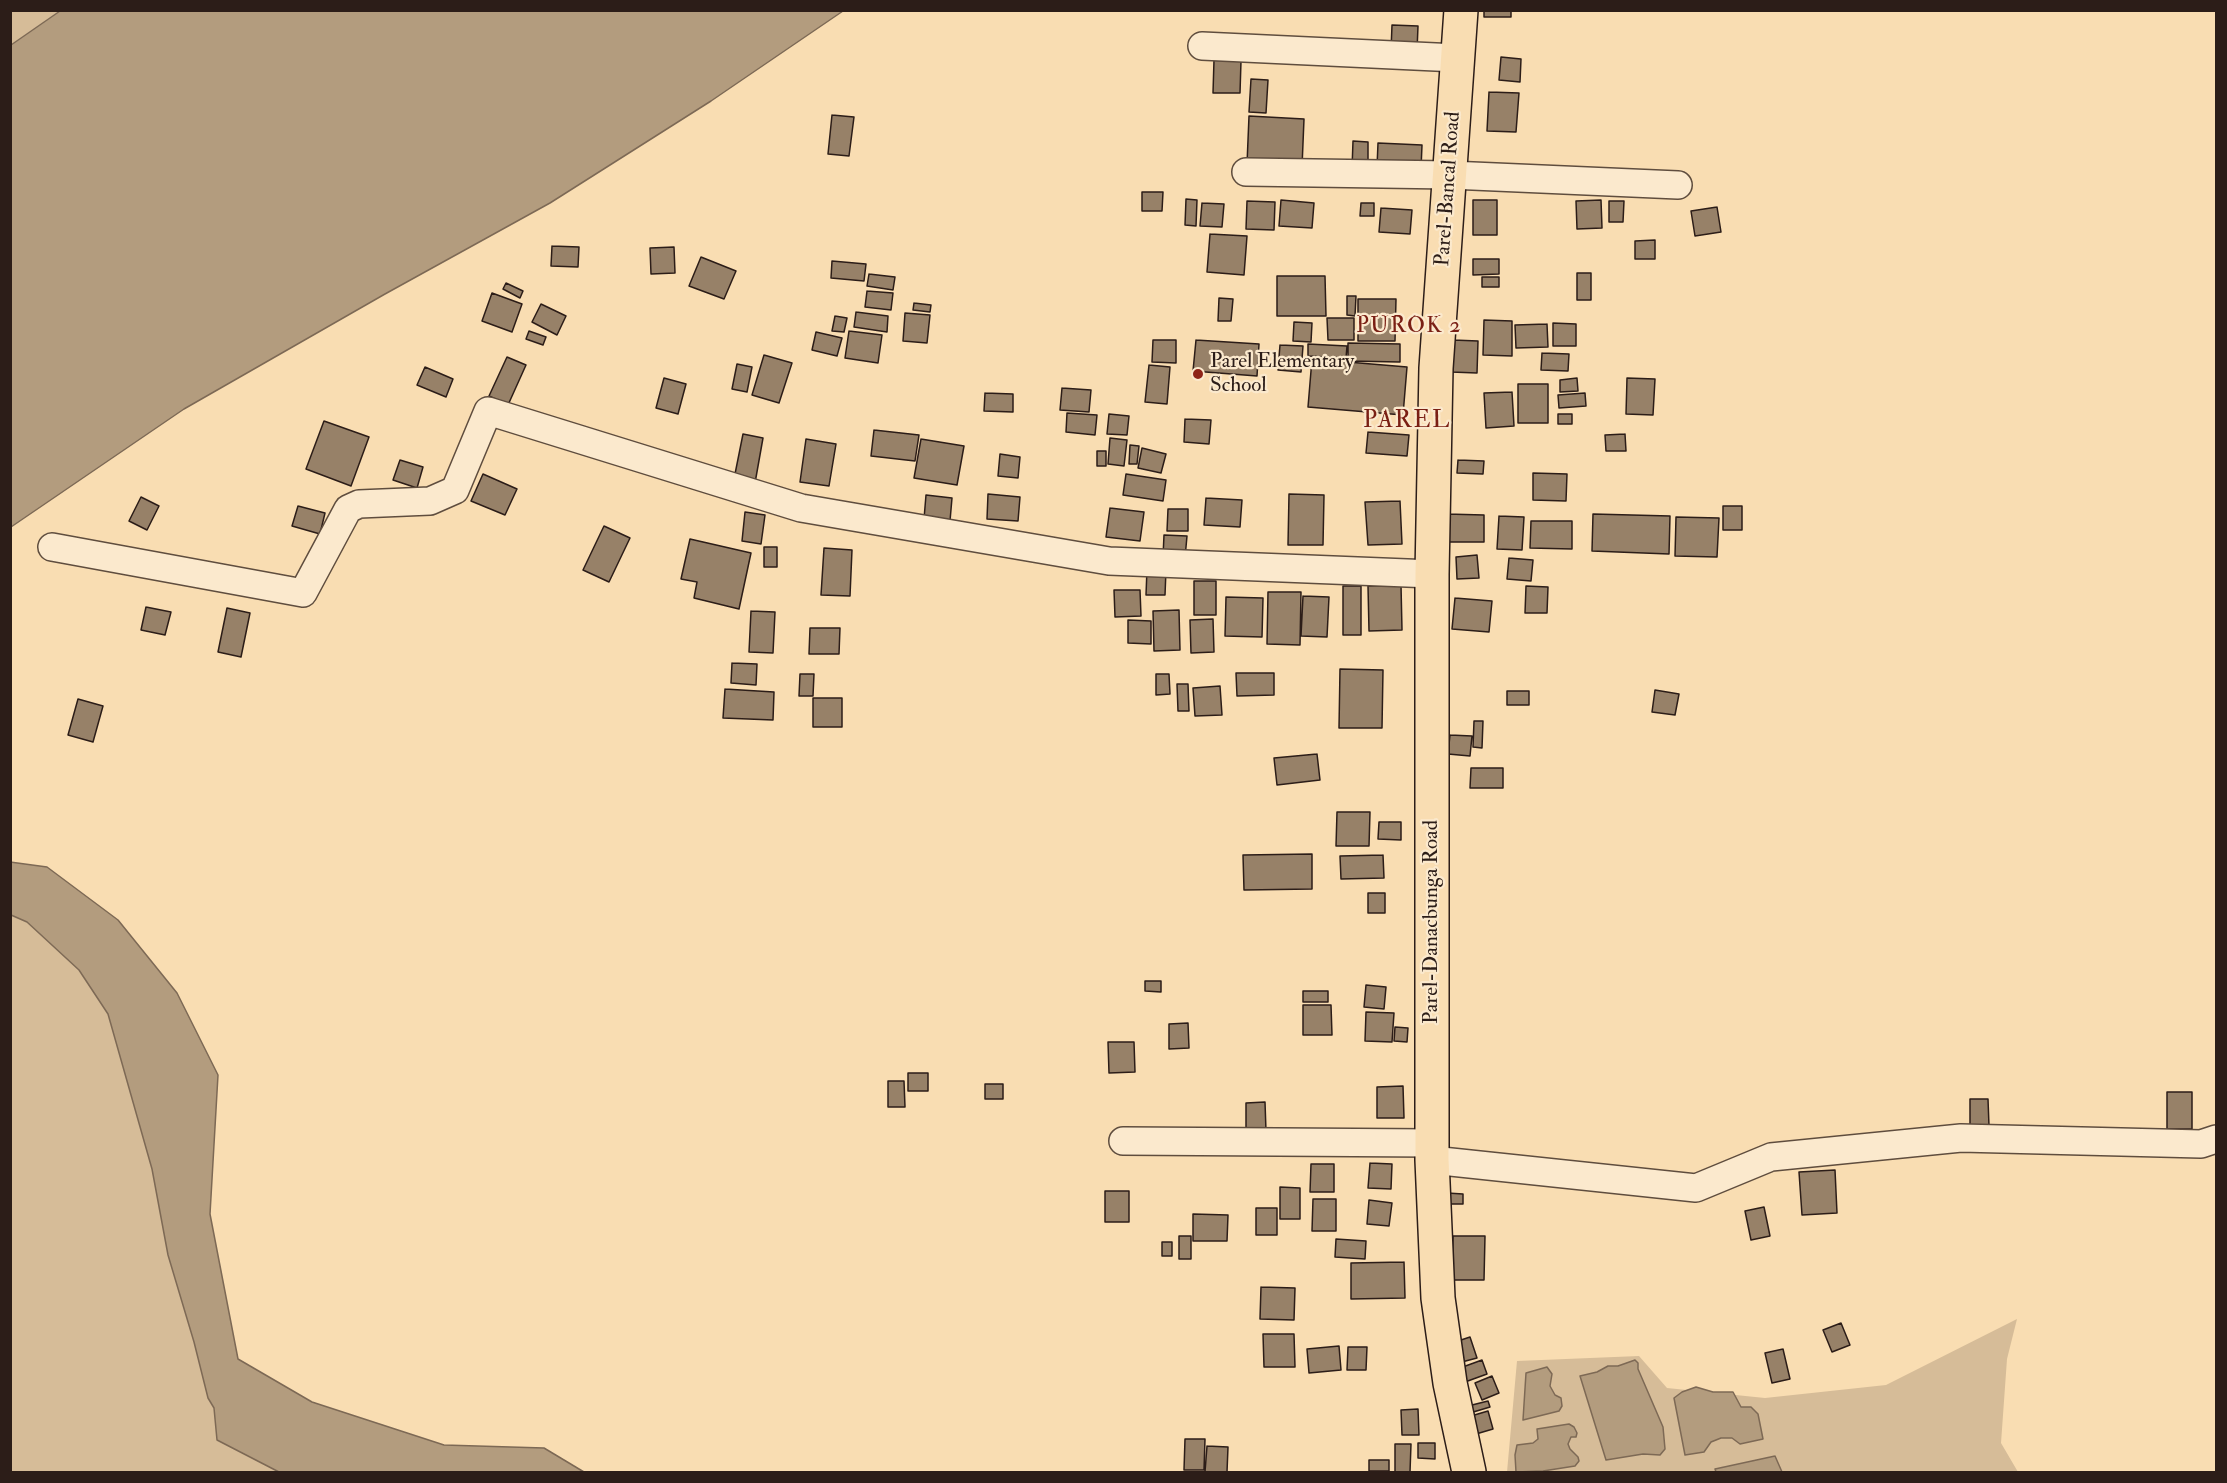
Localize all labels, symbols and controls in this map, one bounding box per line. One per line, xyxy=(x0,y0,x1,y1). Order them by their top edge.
street label: Parel-Bancal Road xyxy=(1431,111,1467,267)
district label: PUROK 2 xyxy=(1356,314,1462,340)
place label: Parel Elementary School xyxy=(1210,349,1354,399)
marker: Parel Elementary School xyxy=(1191,367,1205,381)
district label: PAREL xyxy=(1363,408,1451,436)
street label: Parel-Danacbunga Road xyxy=(1419,820,1445,1024)

